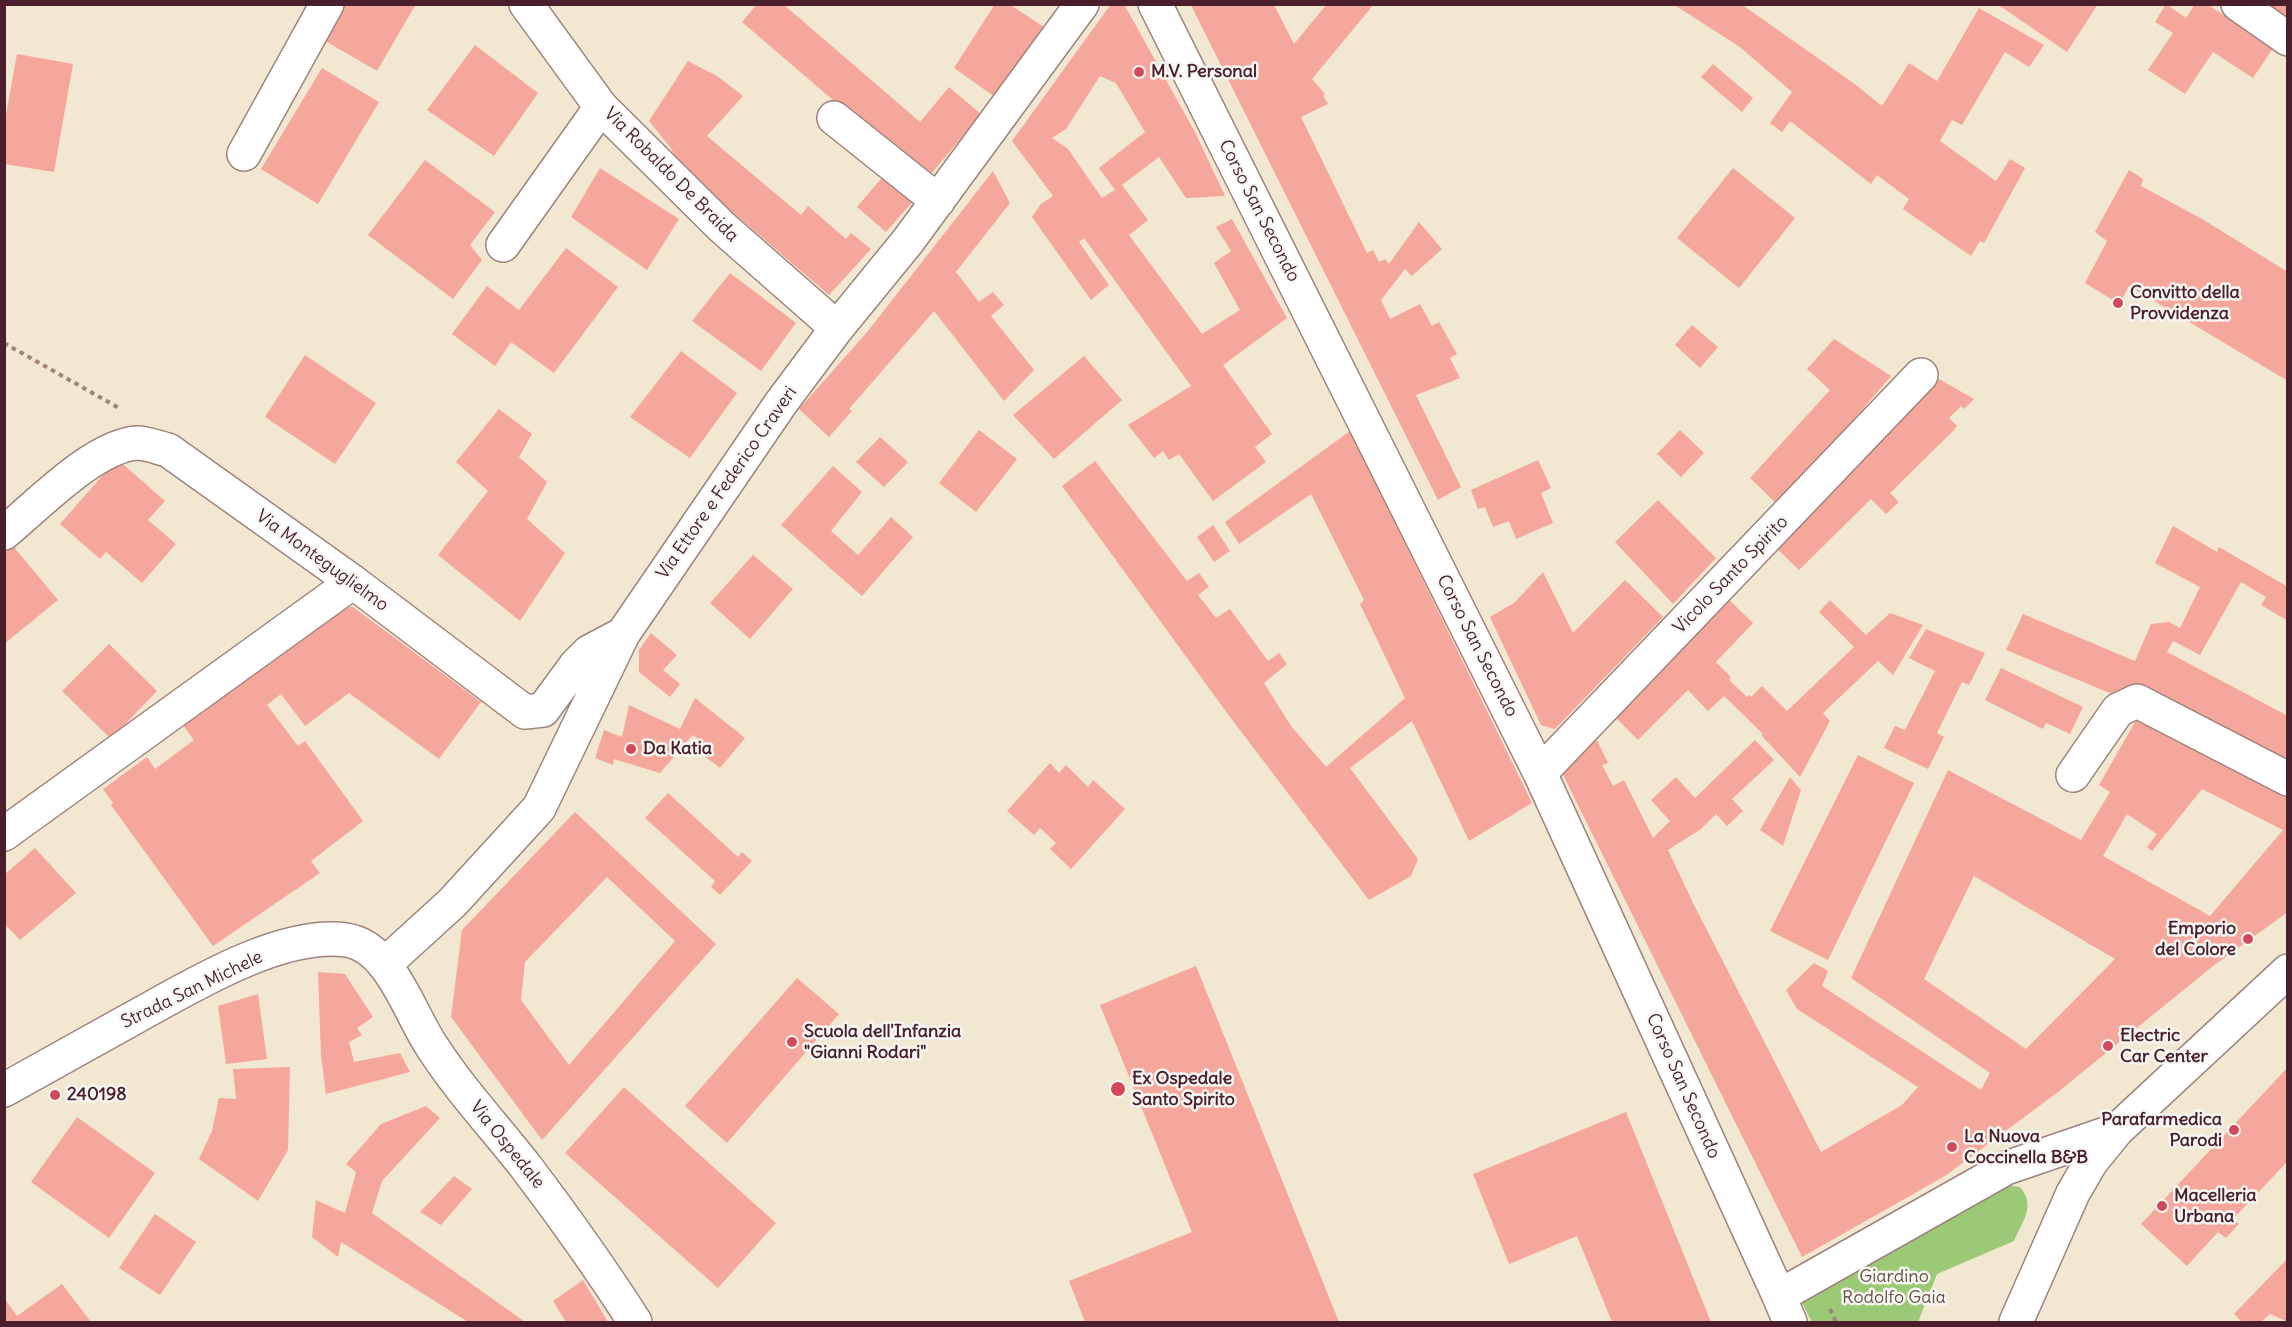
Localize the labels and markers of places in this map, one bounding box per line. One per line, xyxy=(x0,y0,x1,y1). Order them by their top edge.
place label: M.V. Personal xyxy=(1151,61,1257,83)
marker: M.V. Personal xyxy=(1132,65,1146,79)
place label: Convitto della Provvidenza xyxy=(2130,282,2240,324)
marker: Convitto della Provvidenza xyxy=(2111,296,2125,310)
place label: Da Katia xyxy=(643,738,712,760)
marker: Da Katia xyxy=(624,742,638,756)
place label: Emporio del Colore xyxy=(2155,918,2236,960)
marker: Emporio del Colore xyxy=(2241,932,2255,946)
place label: Scuola dell'Infanzia "Gianni Rodari" xyxy=(804,1021,961,1064)
place label: Electric Car Center xyxy=(2120,1025,2208,1068)
marker: Scuola dell'Infanzia "Gianni Rodari" xyxy=(785,1035,799,1049)
marker: Electric Car Center xyxy=(2101,1039,2115,1053)
place label: Ex Ospedale Santo Spirito xyxy=(1132,1068,1235,1110)
marker: Ex Ospedale Santo Spirito xyxy=(1109,1080,1127,1098)
place label: 240198 xyxy=(67,1084,127,1106)
marker: 240198 xyxy=(48,1088,62,1102)
place label: Parafarmedica Parodi xyxy=(2101,1109,2222,1152)
marker: Parafarmedica Parodi xyxy=(2227,1123,2241,1137)
place label: La Nuova Coccinella B&B xyxy=(1964,1126,2088,1168)
marker: La Nuova Coccinella B&B xyxy=(1945,1140,1959,1154)
place label: Macelleria Urbana xyxy=(2174,1185,2257,1228)
marker: Macelleria Urbana xyxy=(2155,1199,2169,1213)

